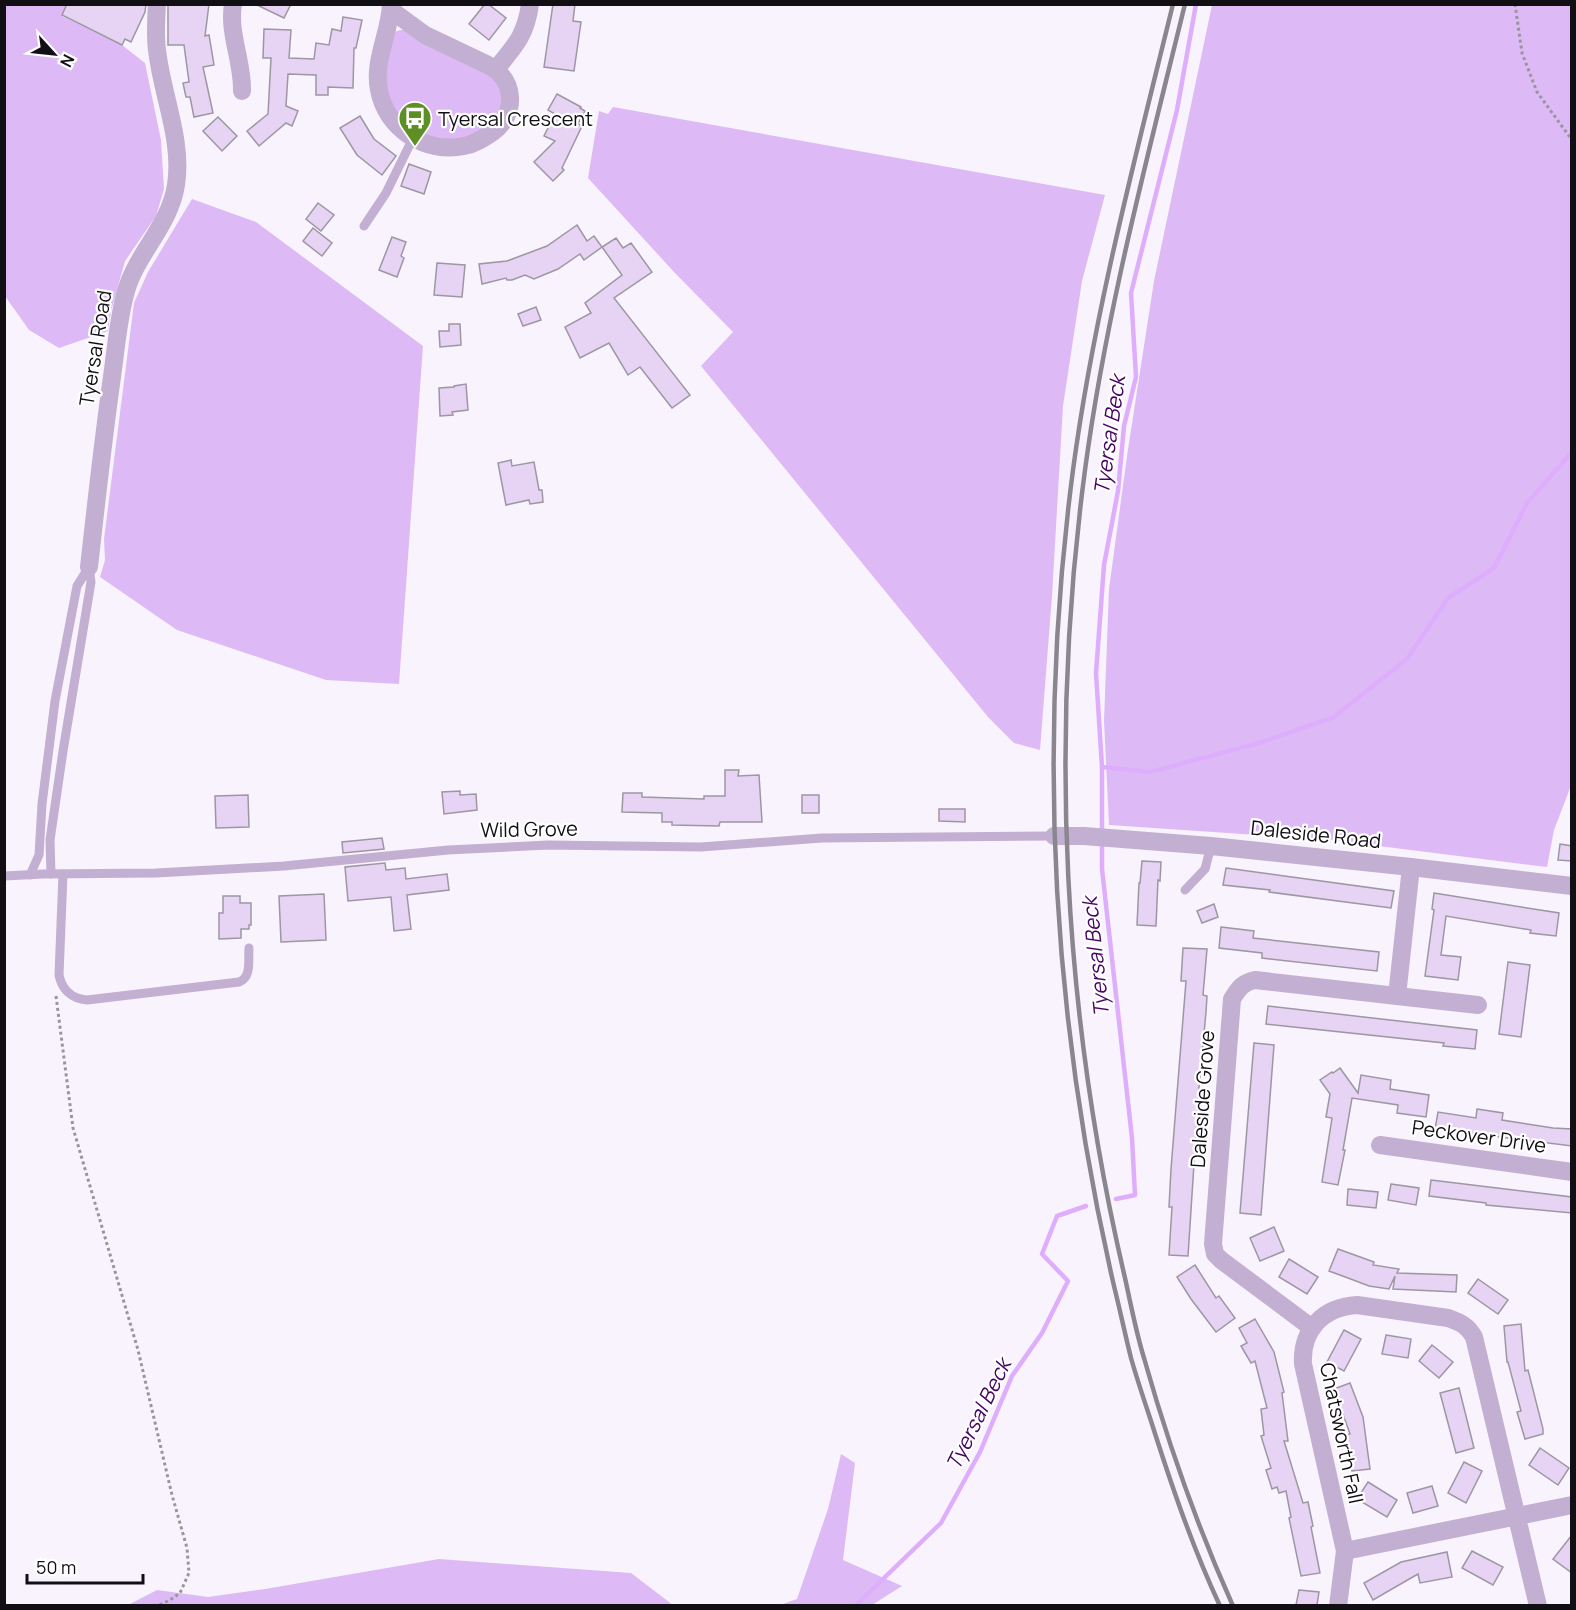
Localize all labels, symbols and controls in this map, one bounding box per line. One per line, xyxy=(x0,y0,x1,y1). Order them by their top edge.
north arrow xyxy=(24,24,84,84)
text: N xyxy=(55,51,80,71)
bus stop icon: Tyersal Crescent xyxy=(397,100,433,147)
place label: Tyersal Crescent xyxy=(438,105,593,132)
street label: Tyersal Road xyxy=(73,288,117,408)
water label: Tyersal Beck xyxy=(1087,371,1132,496)
street label: Daleside Road xyxy=(1249,814,1383,854)
street label: Wild Grove xyxy=(480,815,578,843)
water label: Tyersal Beck xyxy=(1075,893,1115,1018)
street label: Daleside Grove xyxy=(1184,1029,1220,1169)
street label: Peckover Drive xyxy=(1410,1113,1548,1159)
water label: Tyersal Beck xyxy=(939,1352,1018,1474)
street label: Chatsworth Fall xyxy=(1314,1360,1370,1506)
scale bar xyxy=(27,1547,142,1585)
text: 50 m xyxy=(36,1555,76,1579)

